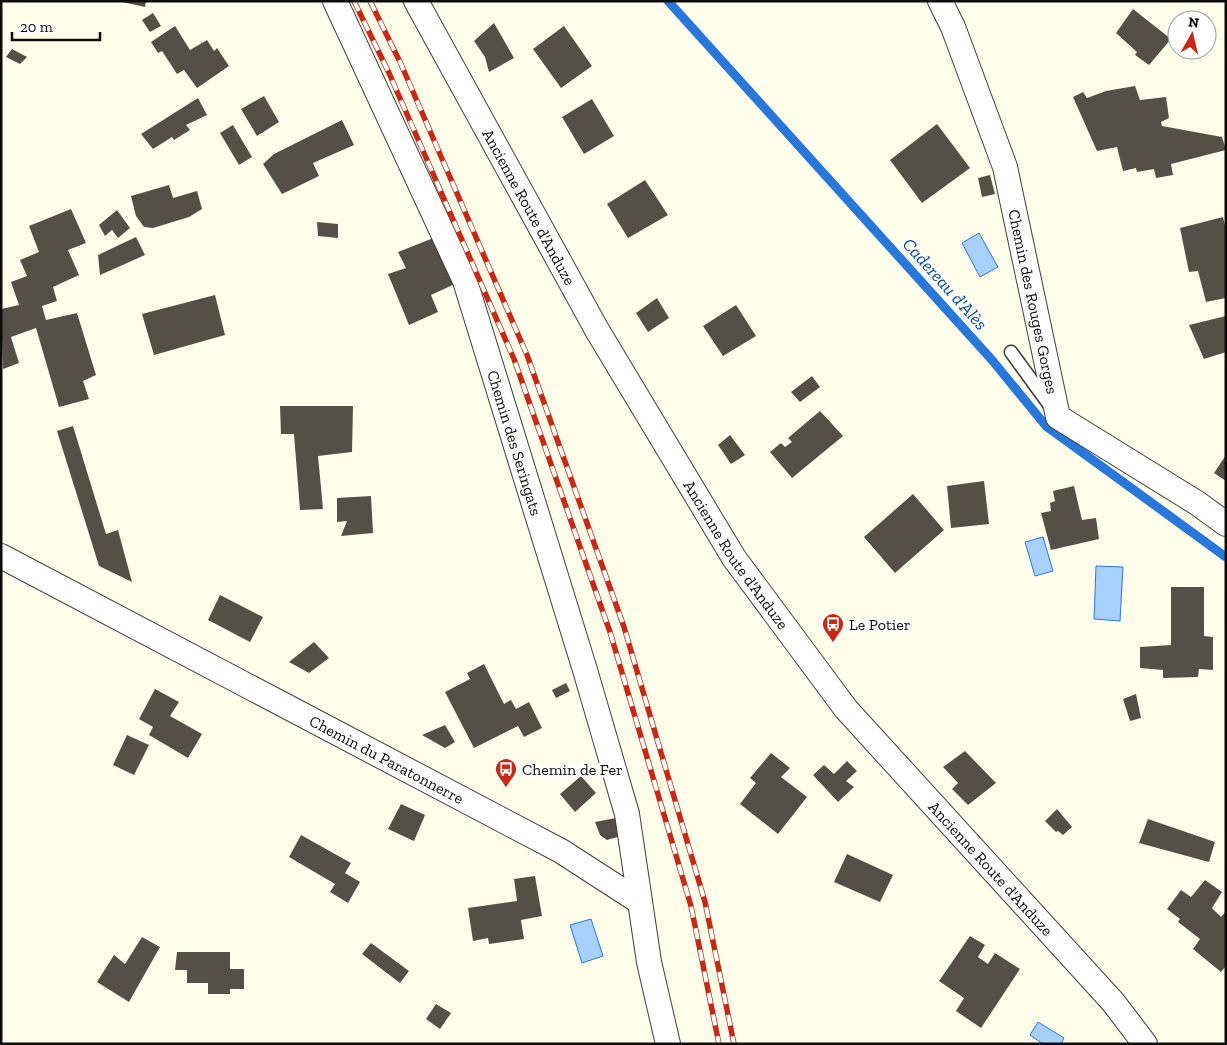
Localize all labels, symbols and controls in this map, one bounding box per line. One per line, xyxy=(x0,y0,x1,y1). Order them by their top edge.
scale bar xyxy=(12,10,100,42)
north arrow xyxy=(1167,10,1217,60)
text: N xyxy=(1187,13,1201,32)
text: 20 m xyxy=(20,18,53,36)
street label: Ancienne Route d'Anduze xyxy=(479,125,580,288)
street label: Chemin des Rouges Gorges xyxy=(1005,208,1062,396)
water label: Cadereau d'Alès xyxy=(898,233,992,335)
street label: Chemin des Seringats xyxy=(484,368,546,518)
street label: Ancienne Route d'Anduze xyxy=(680,477,793,633)
bus stop icon: Le Potier xyxy=(821,612,845,643)
place label: Le Potier xyxy=(849,615,911,634)
street label: Chemin du Paratonnerre xyxy=(306,711,467,808)
bus stop icon: Chemin de Fer xyxy=(494,757,518,788)
place label: Chemin de Fer xyxy=(522,760,623,779)
street label: Ancienne Route d'Anduze xyxy=(925,797,1057,940)

